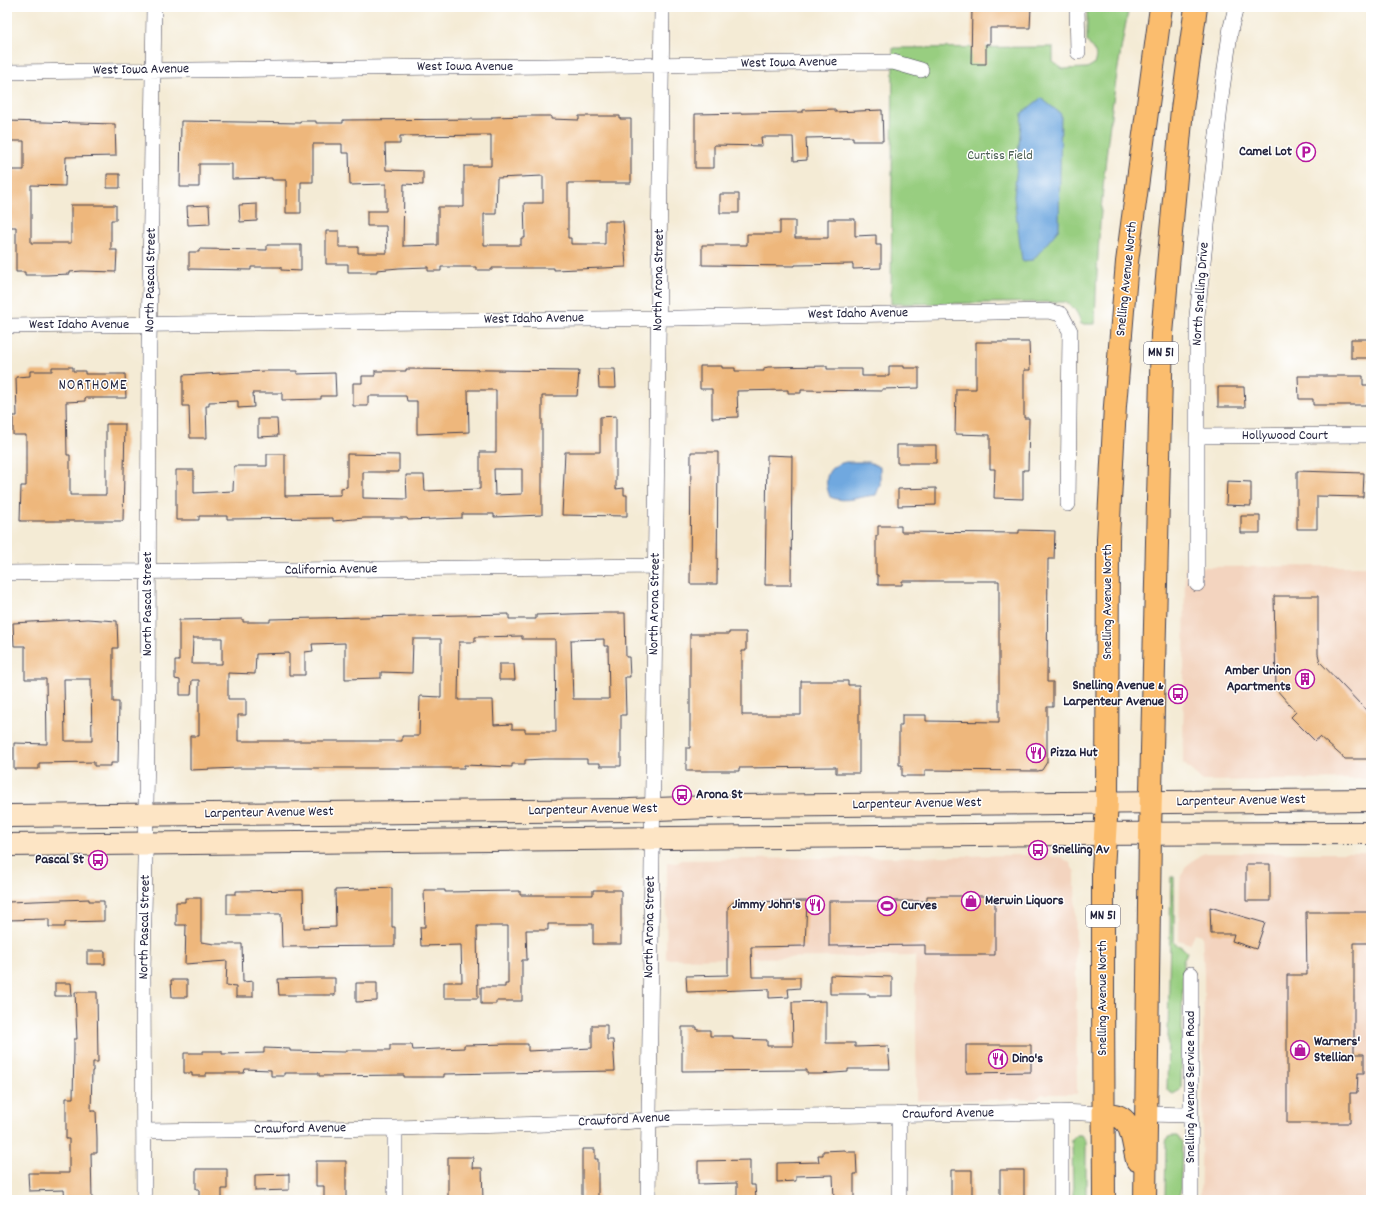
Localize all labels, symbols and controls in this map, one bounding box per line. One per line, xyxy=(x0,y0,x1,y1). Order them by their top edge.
street label: West Iowa Avenue xyxy=(741,52,837,74)
street label: West Iowa Avenue xyxy=(417,57,513,77)
street label: West Iowa Avenue xyxy=(93,59,189,81)
parking icon: Camel Lot xyxy=(1295,141,1317,163)
place label: Camel Lot xyxy=(1239,142,1293,162)
park label: Curtiss Field xyxy=(967,146,1033,166)
street label: Snelling Avenue North xyxy=(1111,221,1143,337)
street label: North Pascal Street xyxy=(140,227,162,333)
street label: North Arona Street xyxy=(648,229,670,331)
street label: North Snelling Drive xyxy=(1187,241,1215,347)
street label: West Idaho Avenue xyxy=(808,303,908,325)
street label: West Idaho Avenue xyxy=(484,308,584,330)
street label: West Idaho Avenue xyxy=(29,315,129,335)
road number: MN 51 xyxy=(1144,342,1178,364)
district label: NORTHOME xyxy=(58,375,128,397)
street label: Hollywood Court xyxy=(1242,426,1328,446)
street label: Snelling Avenue North xyxy=(1098,544,1118,660)
street label: North Pascal Street xyxy=(138,552,158,656)
street label: North Arona Street xyxy=(644,553,666,655)
street label: California Avenue xyxy=(284,559,378,581)
place label: Amber Union Apartments xyxy=(1225,661,1292,697)
building icon: Amber Union Apartments xyxy=(1294,668,1316,690)
place label: Snelling Avenue & Larpenteur Avenue xyxy=(1063,676,1164,712)
bus stop icon: Snelling Avenue & Larpenteur Avenue xyxy=(1167,683,1189,705)
restaurant icon: Pizza Hut xyxy=(1025,742,1047,764)
place label: Pizza Hut xyxy=(1050,743,1099,763)
bus stop icon: Arona St xyxy=(671,784,693,806)
place label: Arona St xyxy=(696,785,743,805)
street label: Larpenteur Avenue West xyxy=(1176,790,1306,812)
street label: Larpenteur Avenue West xyxy=(852,793,982,815)
street label: Larpenteur Avenue West xyxy=(528,799,658,821)
street label: Larpenteur Avenue West xyxy=(204,802,334,824)
bus stop icon: Snelling Av xyxy=(1027,839,1049,861)
place label: Snelling Av xyxy=(1052,840,1109,860)
bus stop icon: Pascal St xyxy=(87,849,109,871)
place label: Pascal St xyxy=(35,850,85,870)
street label: North Pascal Street xyxy=(134,874,156,980)
street label: North Arona Street xyxy=(639,876,661,978)
shop icon: Merwin Liquors xyxy=(960,890,982,912)
place label: Merwin Liquors xyxy=(985,891,1064,911)
restaurant icon: Jimmy John's xyxy=(804,894,826,916)
place label: Jimmy John's xyxy=(732,895,801,915)
sports icon: Curves xyxy=(876,895,898,917)
place label: Curves xyxy=(901,896,937,916)
road number: MN 51 xyxy=(1086,905,1120,927)
street label: Snelling Avenue North xyxy=(1093,940,1113,1056)
street label: Snelling Avenue Service Road xyxy=(1181,1011,1201,1163)
place label: Warners' Stellian xyxy=(1314,1032,1361,1068)
shop icon: Warners' Stellian xyxy=(1289,1039,1311,1061)
restaurant icon: Dino's xyxy=(987,1048,1009,1070)
place label: Dino's xyxy=(1012,1049,1043,1069)
street label: Crawford Avenue xyxy=(902,1103,994,1125)
street label: Crawford Avenue xyxy=(577,1108,671,1132)
street label: Crawford Avenue xyxy=(254,1118,346,1140)

